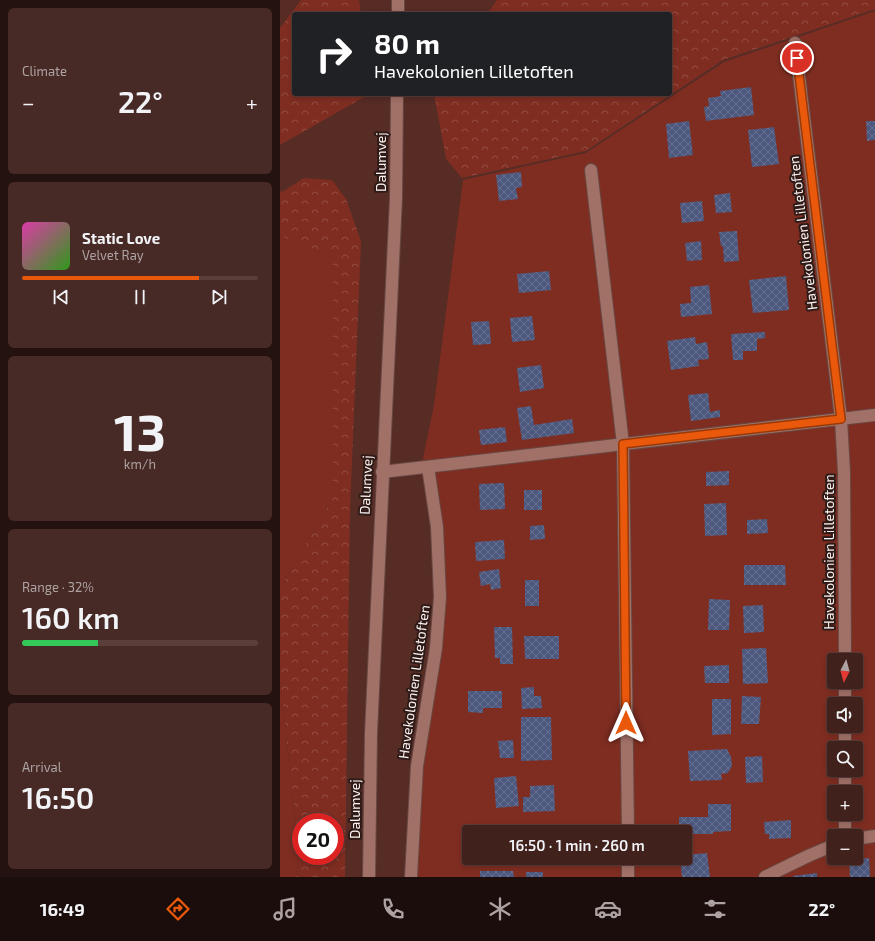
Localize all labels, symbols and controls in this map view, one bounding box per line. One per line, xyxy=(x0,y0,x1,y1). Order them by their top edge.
text: 80 m xyxy=(374,26,440,60)
icon: right xyxy=(308,28,360,80)
pin xyxy=(780,41,814,75)
icon: arrive xyxy=(786,47,808,69)
text: Havekolonien Lilletoften xyxy=(374,60,574,82)
text: Climate xyxy=(22,63,67,79)
text: 22° xyxy=(118,83,163,119)
text: − xyxy=(22,89,35,115)
text: + xyxy=(246,89,258,115)
street label: Dalumvej xyxy=(372,132,389,192)
street label: Havekolonien Lilletoften xyxy=(785,155,820,311)
text: Static Love xyxy=(82,229,160,247)
text: Velvet Ray xyxy=(82,247,144,263)
icon: previous xyxy=(50,286,72,308)
icon: pause xyxy=(129,286,151,308)
icon: next xyxy=(208,286,230,308)
text: 13 xyxy=(114,399,166,461)
street label: Dalumvej xyxy=(355,455,376,515)
text: km/h xyxy=(124,456,156,472)
street label: Havekolonien Lilletoften xyxy=(820,474,837,630)
text: Range · 32% xyxy=(22,579,94,595)
text: 160 km xyxy=(22,599,120,635)
street label: Havekolonien Lilletoften xyxy=(394,604,433,760)
north arrow xyxy=(827,653,863,689)
map controls xyxy=(827,653,863,865)
button: sound xyxy=(827,697,863,733)
position arrow xyxy=(605,702,647,744)
button: search xyxy=(827,741,863,777)
text: Arrival xyxy=(22,759,62,775)
text: 16:50 xyxy=(22,779,94,815)
street label: Dalumvej xyxy=(346,779,363,839)
button: + xyxy=(827,785,863,821)
speed limit sign: 20 xyxy=(292,813,344,865)
button: − xyxy=(827,829,863,865)
text: 16:50 · 1 min · 260 m xyxy=(509,836,645,854)
icon: directions xyxy=(164,895,192,923)
icon: music xyxy=(271,895,299,923)
icon: phone xyxy=(379,895,407,923)
icon: climate xyxy=(486,895,514,923)
icon: car xyxy=(594,895,622,923)
icon: filters xyxy=(701,895,729,923)
text: 16:49 xyxy=(40,898,85,920)
text: 22° xyxy=(808,898,835,920)

